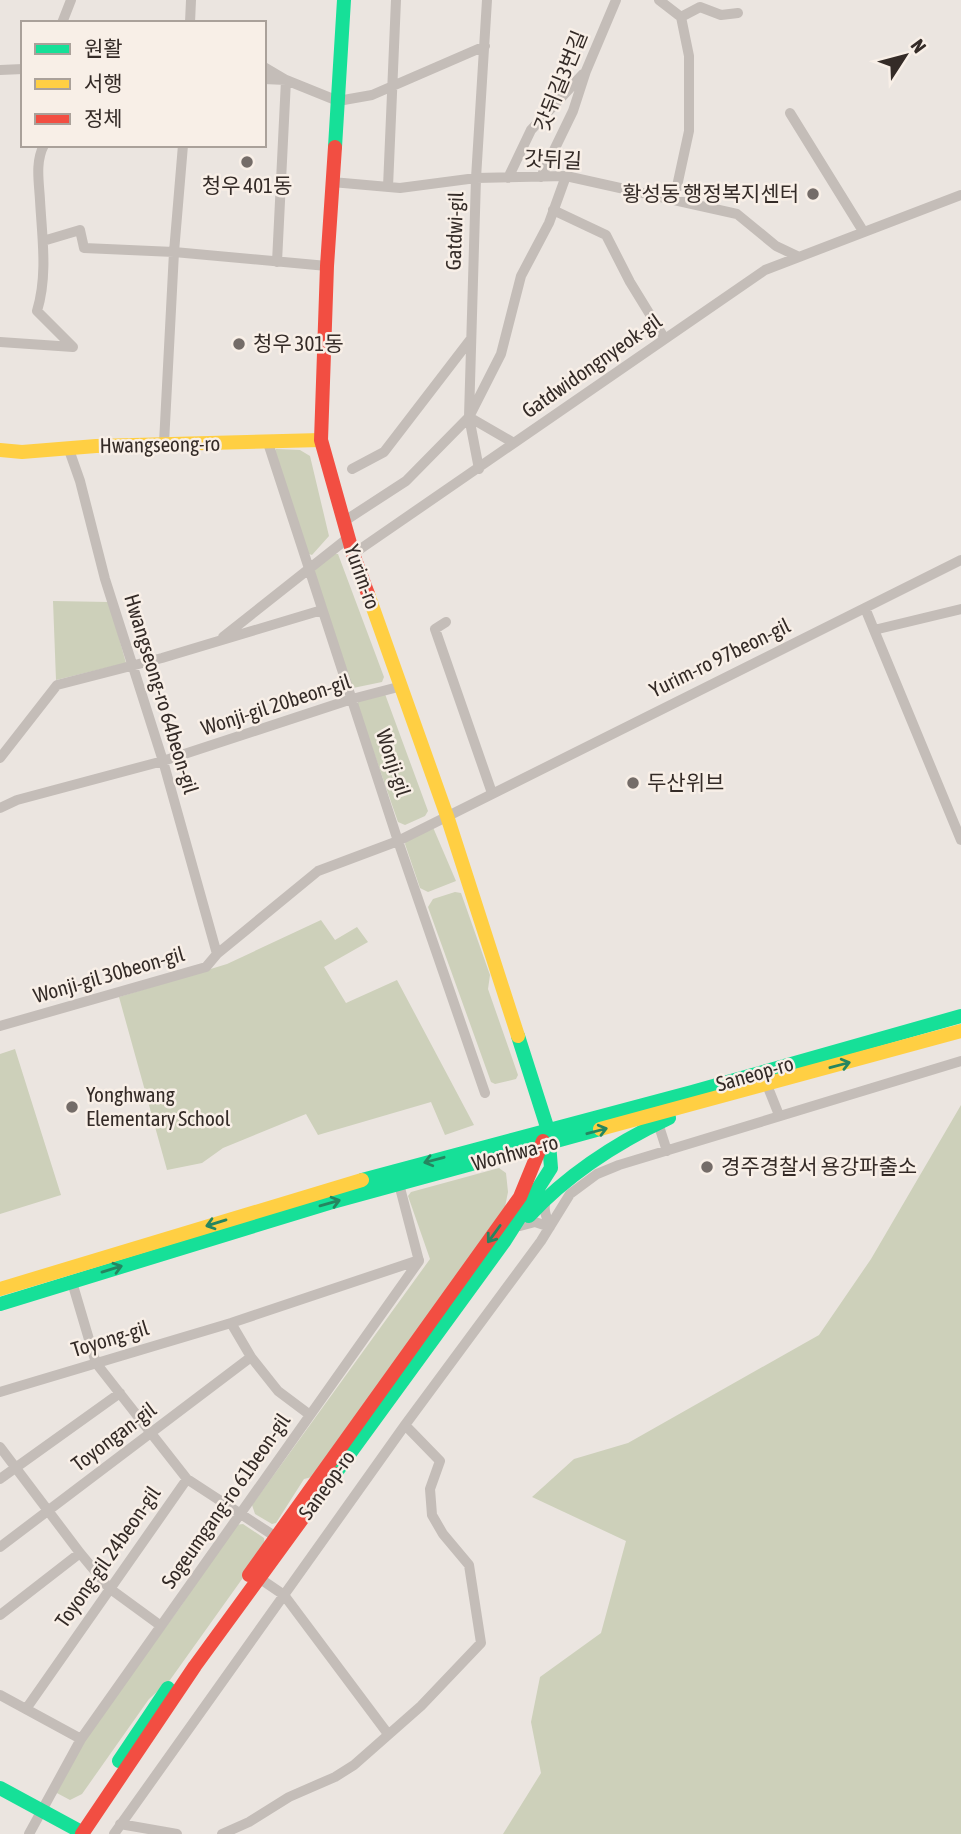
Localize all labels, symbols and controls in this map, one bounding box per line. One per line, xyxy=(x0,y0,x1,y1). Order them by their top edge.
legend xyxy=(21,21,266,147)
north arrow xyxy=(870,21,940,91)
street label: 갓뒤길3번길 xyxy=(529,27,591,134)
text: N xyxy=(907,35,931,57)
text: 원활 xyxy=(84,36,123,60)
text: 서행 xyxy=(84,71,123,95)
text: 정체 xyxy=(84,106,123,130)
street label: 갓뒤길 xyxy=(523,146,583,173)
marker: 청우 401동 xyxy=(239,154,255,170)
place label: 청우 401동 xyxy=(202,173,292,197)
place label: 황성동 행정복지센터 xyxy=(622,181,799,205)
marker: 황성동 행정복지센터 xyxy=(805,186,821,202)
street label: Gatdwi-gil xyxy=(441,191,467,271)
street label: Gatdwidongnyeok-gil xyxy=(517,308,666,422)
place label: 청우 301동 xyxy=(253,331,343,355)
marker: 청우 301동 xyxy=(231,336,247,352)
street label: Hwangseong-ro xyxy=(99,431,221,457)
street label: Yurim-ro xyxy=(340,541,386,612)
street label: Hwangseong-ro 64beon-gil xyxy=(120,591,204,797)
street label: Yurim-ro 97beon-gil xyxy=(645,612,794,702)
street label: Wonji-gil 20beon-gil xyxy=(198,668,354,740)
street label: Wonji-gil xyxy=(372,726,416,800)
place label: 두산위브 xyxy=(647,770,724,794)
marker: 두산위브 xyxy=(625,775,641,791)
street label: Wonji-gil 30beon-gil xyxy=(31,941,187,1007)
street label: Saneop-ro xyxy=(713,1051,796,1096)
one-way arrow xyxy=(828,1058,851,1071)
place label: Yonghwang Elementary School xyxy=(86,1082,231,1130)
marker: Yonghwang Elementary School xyxy=(64,1099,80,1115)
one-way arrow xyxy=(585,1123,607,1136)
street label: Wonhwa-ro xyxy=(469,1129,560,1175)
one-way arrow xyxy=(423,1154,445,1167)
place label: 경주경찰서 용강파출소 xyxy=(721,1154,917,1178)
marker: 경주경찰서 용강파출소 xyxy=(699,1159,715,1175)
one-way arrow xyxy=(319,1196,341,1209)
one-way arrow xyxy=(205,1218,227,1231)
one-way arrow xyxy=(487,1224,502,1243)
one-way arrow xyxy=(101,1262,123,1275)
street label: Toyong-gil xyxy=(68,1315,152,1361)
street label: Toyongan-gil xyxy=(67,1396,161,1476)
street label: Sogeumgang-ro 61beon-gil xyxy=(156,1408,295,1592)
street label: Saneop-ro xyxy=(293,1445,359,1524)
street label: Toyong-gil 24beon-gil xyxy=(50,1481,165,1632)

